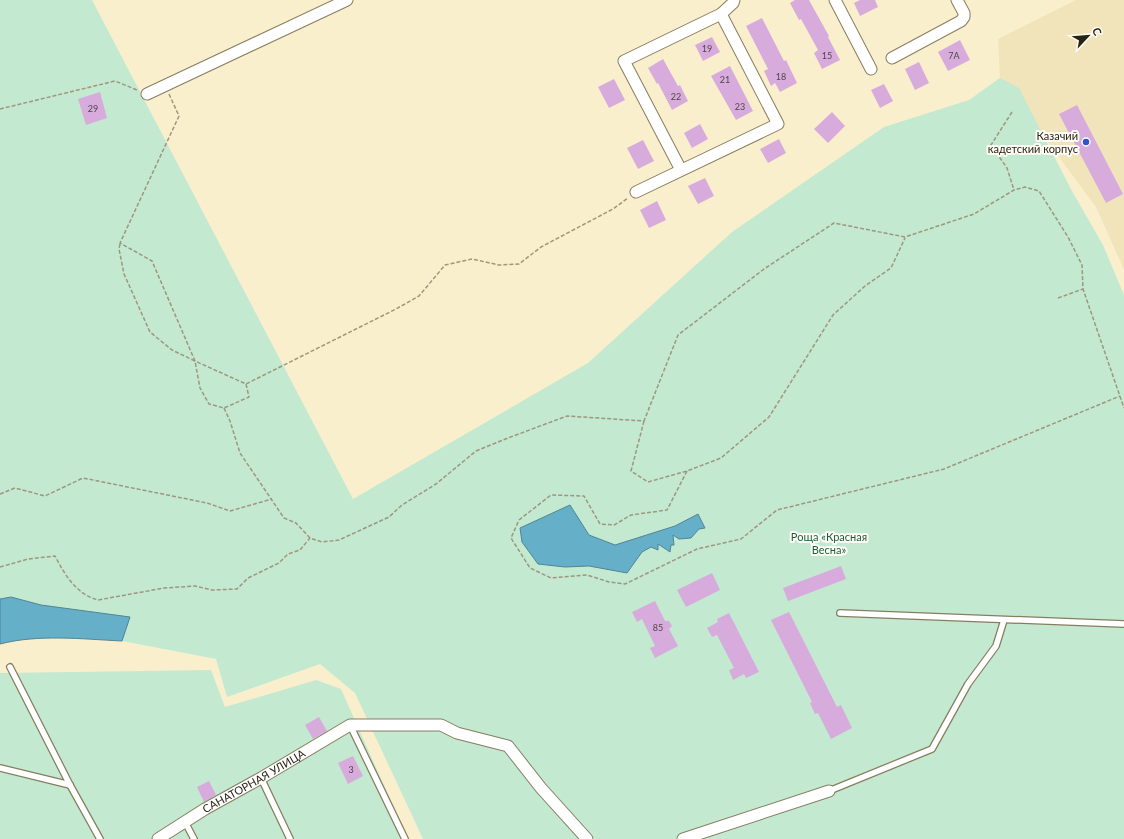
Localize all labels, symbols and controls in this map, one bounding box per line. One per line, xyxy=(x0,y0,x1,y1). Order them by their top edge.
north arrow xyxy=(1068,16,1108,56)
text: С xyxy=(1090,25,1105,38)
house number: 19 xyxy=(702,43,712,54)
house number: 15 xyxy=(822,50,832,61)
house number: 7А xyxy=(948,50,961,61)
house number: 18 xyxy=(776,71,786,82)
house number: 21 xyxy=(720,74,730,85)
house number: 22 xyxy=(671,91,681,102)
house number: 23 xyxy=(735,101,745,112)
house number: 29 xyxy=(88,103,98,114)
place label: Казачий кадетский корпус xyxy=(988,129,1078,155)
marker: Казачий кадетский корпус xyxy=(1081,137,1091,147)
park label: Роща «Красная Весна» xyxy=(791,530,867,556)
house number: 85 xyxy=(653,622,663,633)
street label: САНАТОРНАЯ УЛИЦА xyxy=(200,746,308,815)
house number: 3 xyxy=(348,764,354,775)

